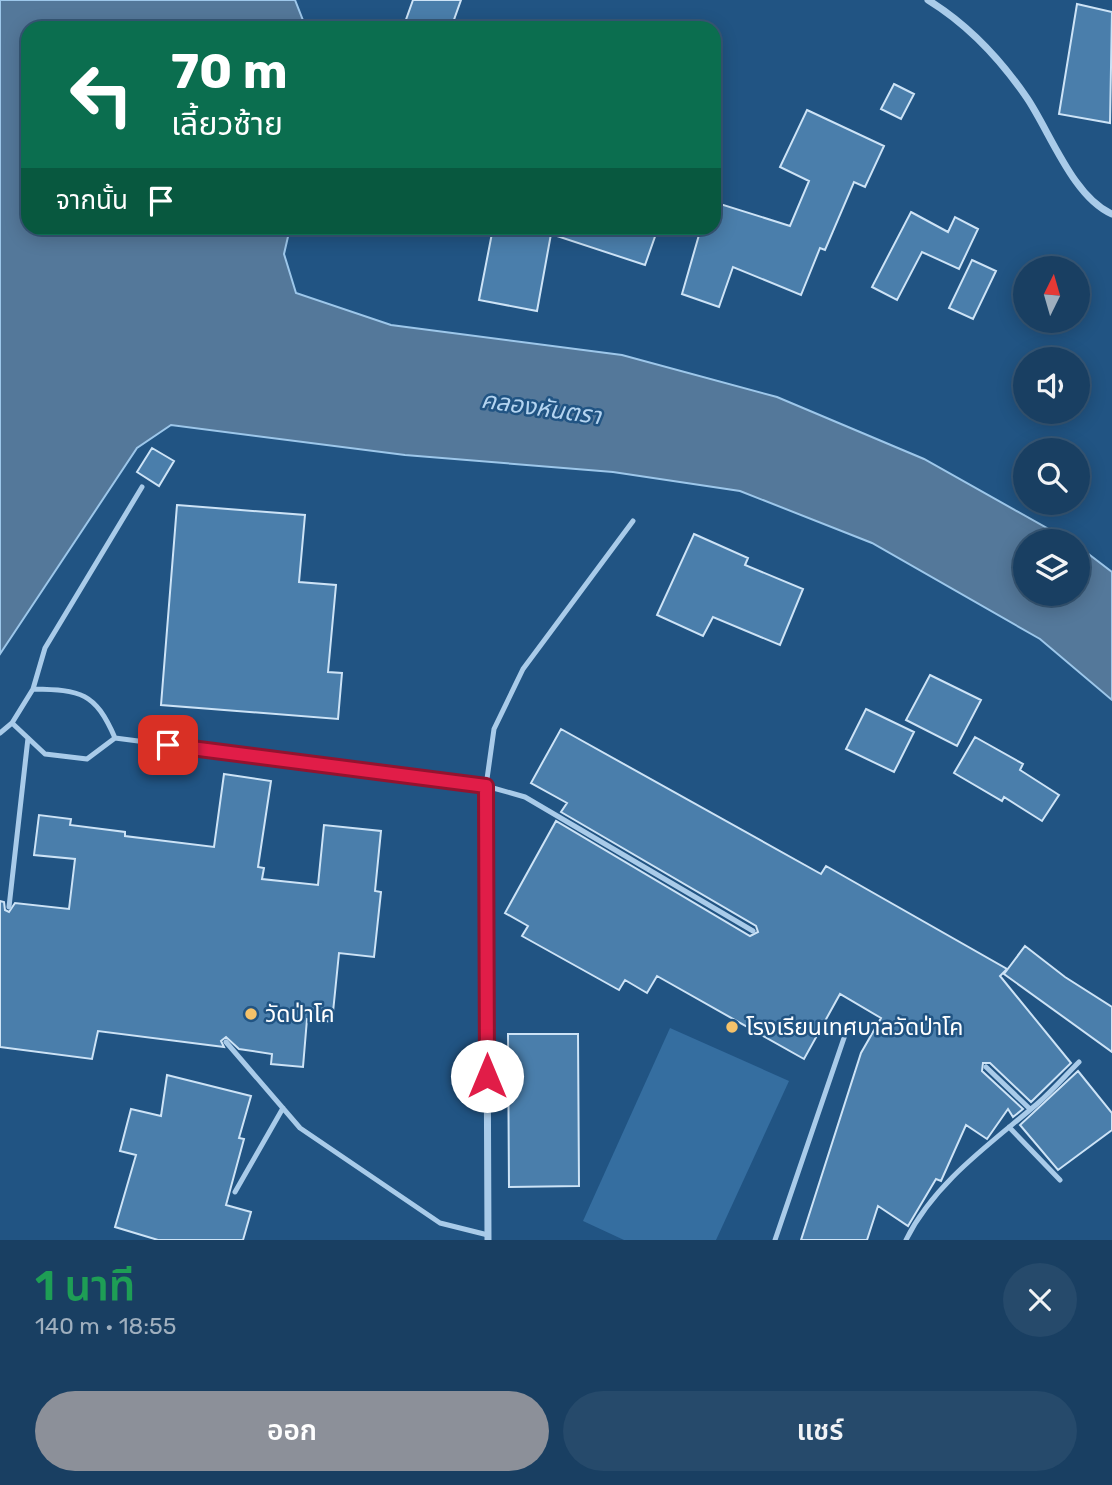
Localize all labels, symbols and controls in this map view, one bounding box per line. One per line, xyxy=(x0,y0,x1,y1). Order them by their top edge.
text: 70 m xyxy=(171,42,288,100)
icon: left xyxy=(56,49,147,140)
text: เลี้ยวซ้าย xyxy=(171,105,283,143)
icon: arrive xyxy=(142,182,180,220)
text: จากนั้น xyxy=(56,185,128,216)
north arrow xyxy=(1013,256,1090,332)
map controls xyxy=(1013,256,1090,606)
button: sound xyxy=(1013,347,1090,424)
water label: คลองหันตรา xyxy=(479,386,604,430)
button: search xyxy=(1013,438,1090,515)
button: layers xyxy=(1013,529,1090,606)
pin xyxy=(138,715,198,775)
icon: arrive xyxy=(149,726,187,764)
place label: วัดป่าโค xyxy=(265,1000,335,1028)
marker: วัดป่าโค xyxy=(243,1006,259,1022)
place label: โรงเรียนเทศบาลวัดป่าโค xyxy=(746,1013,963,1041)
marker: โรงเรียนเทศบาลวัดป่าโค xyxy=(724,1019,740,1035)
position arrow xyxy=(450,1039,524,1113)
text: 1 นาที xyxy=(35,1261,135,1311)
button: close xyxy=(1003,1263,1077,1337)
text: 140 m · 18:55 xyxy=(35,1312,176,1340)
button: ออก xyxy=(35,1391,549,1471)
button: แชร์ xyxy=(563,1391,1077,1471)

